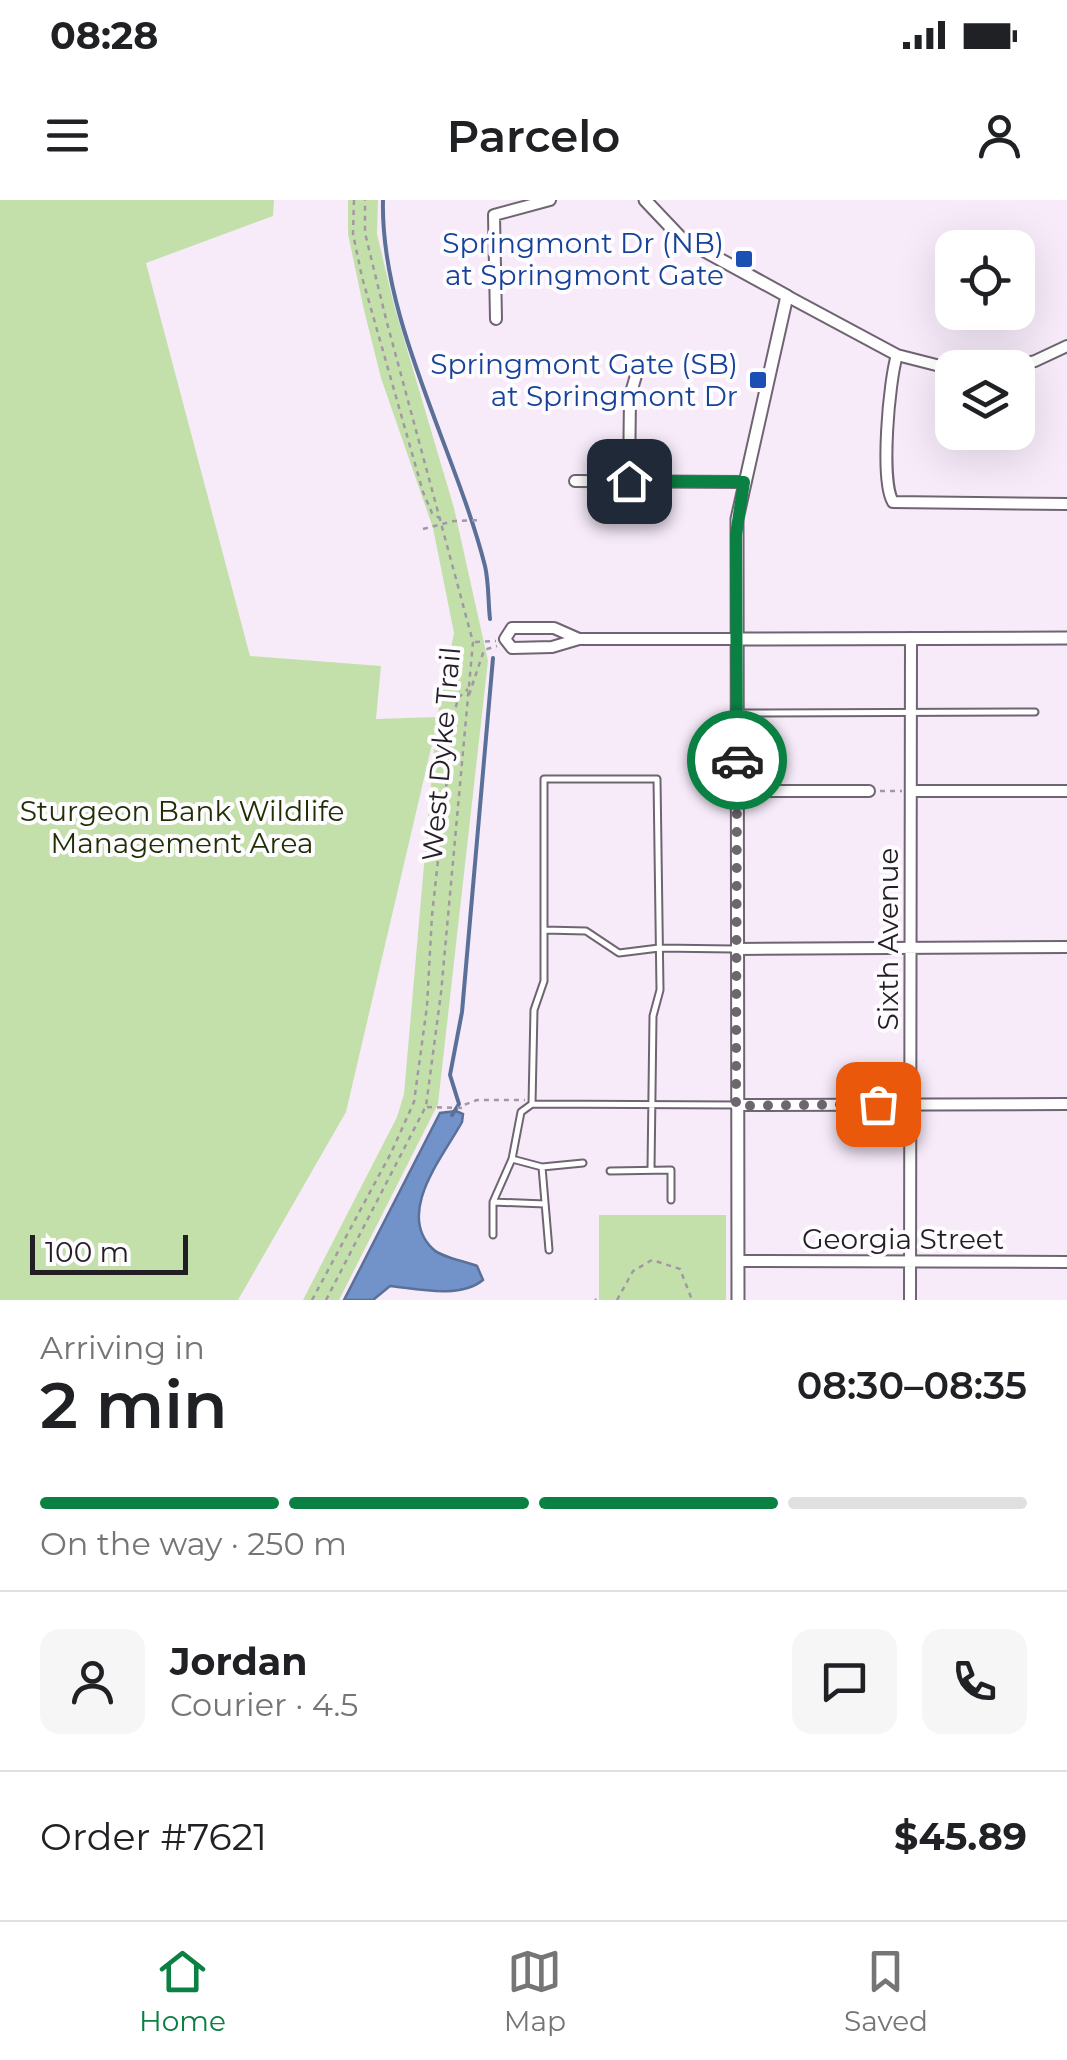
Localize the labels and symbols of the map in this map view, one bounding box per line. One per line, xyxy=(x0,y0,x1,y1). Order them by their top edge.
place label: Springmont Dr (NB) at Springmont Gate xyxy=(442,226,724,292)
marker: Springmont Dr (NB) at Springmont Gate xyxy=(733,248,755,270)
place label: Springmont Gate (SB) at Springmont Dr xyxy=(430,347,738,413)
marker: Springmont Gate (SB) at Springmont Dr xyxy=(747,369,769,391)
pin xyxy=(587,439,672,524)
street label: West Dyke Trail xyxy=(415,645,467,863)
courier xyxy=(687,710,787,810)
park label: Sturgeon Bank Wildlife Management Area xyxy=(20,794,344,860)
street label: Sixth Avenue xyxy=(871,847,905,1031)
pin xyxy=(836,1062,921,1147)
street label: Georgia Street xyxy=(802,1222,1004,1256)
scale bar xyxy=(30,1230,188,1274)

